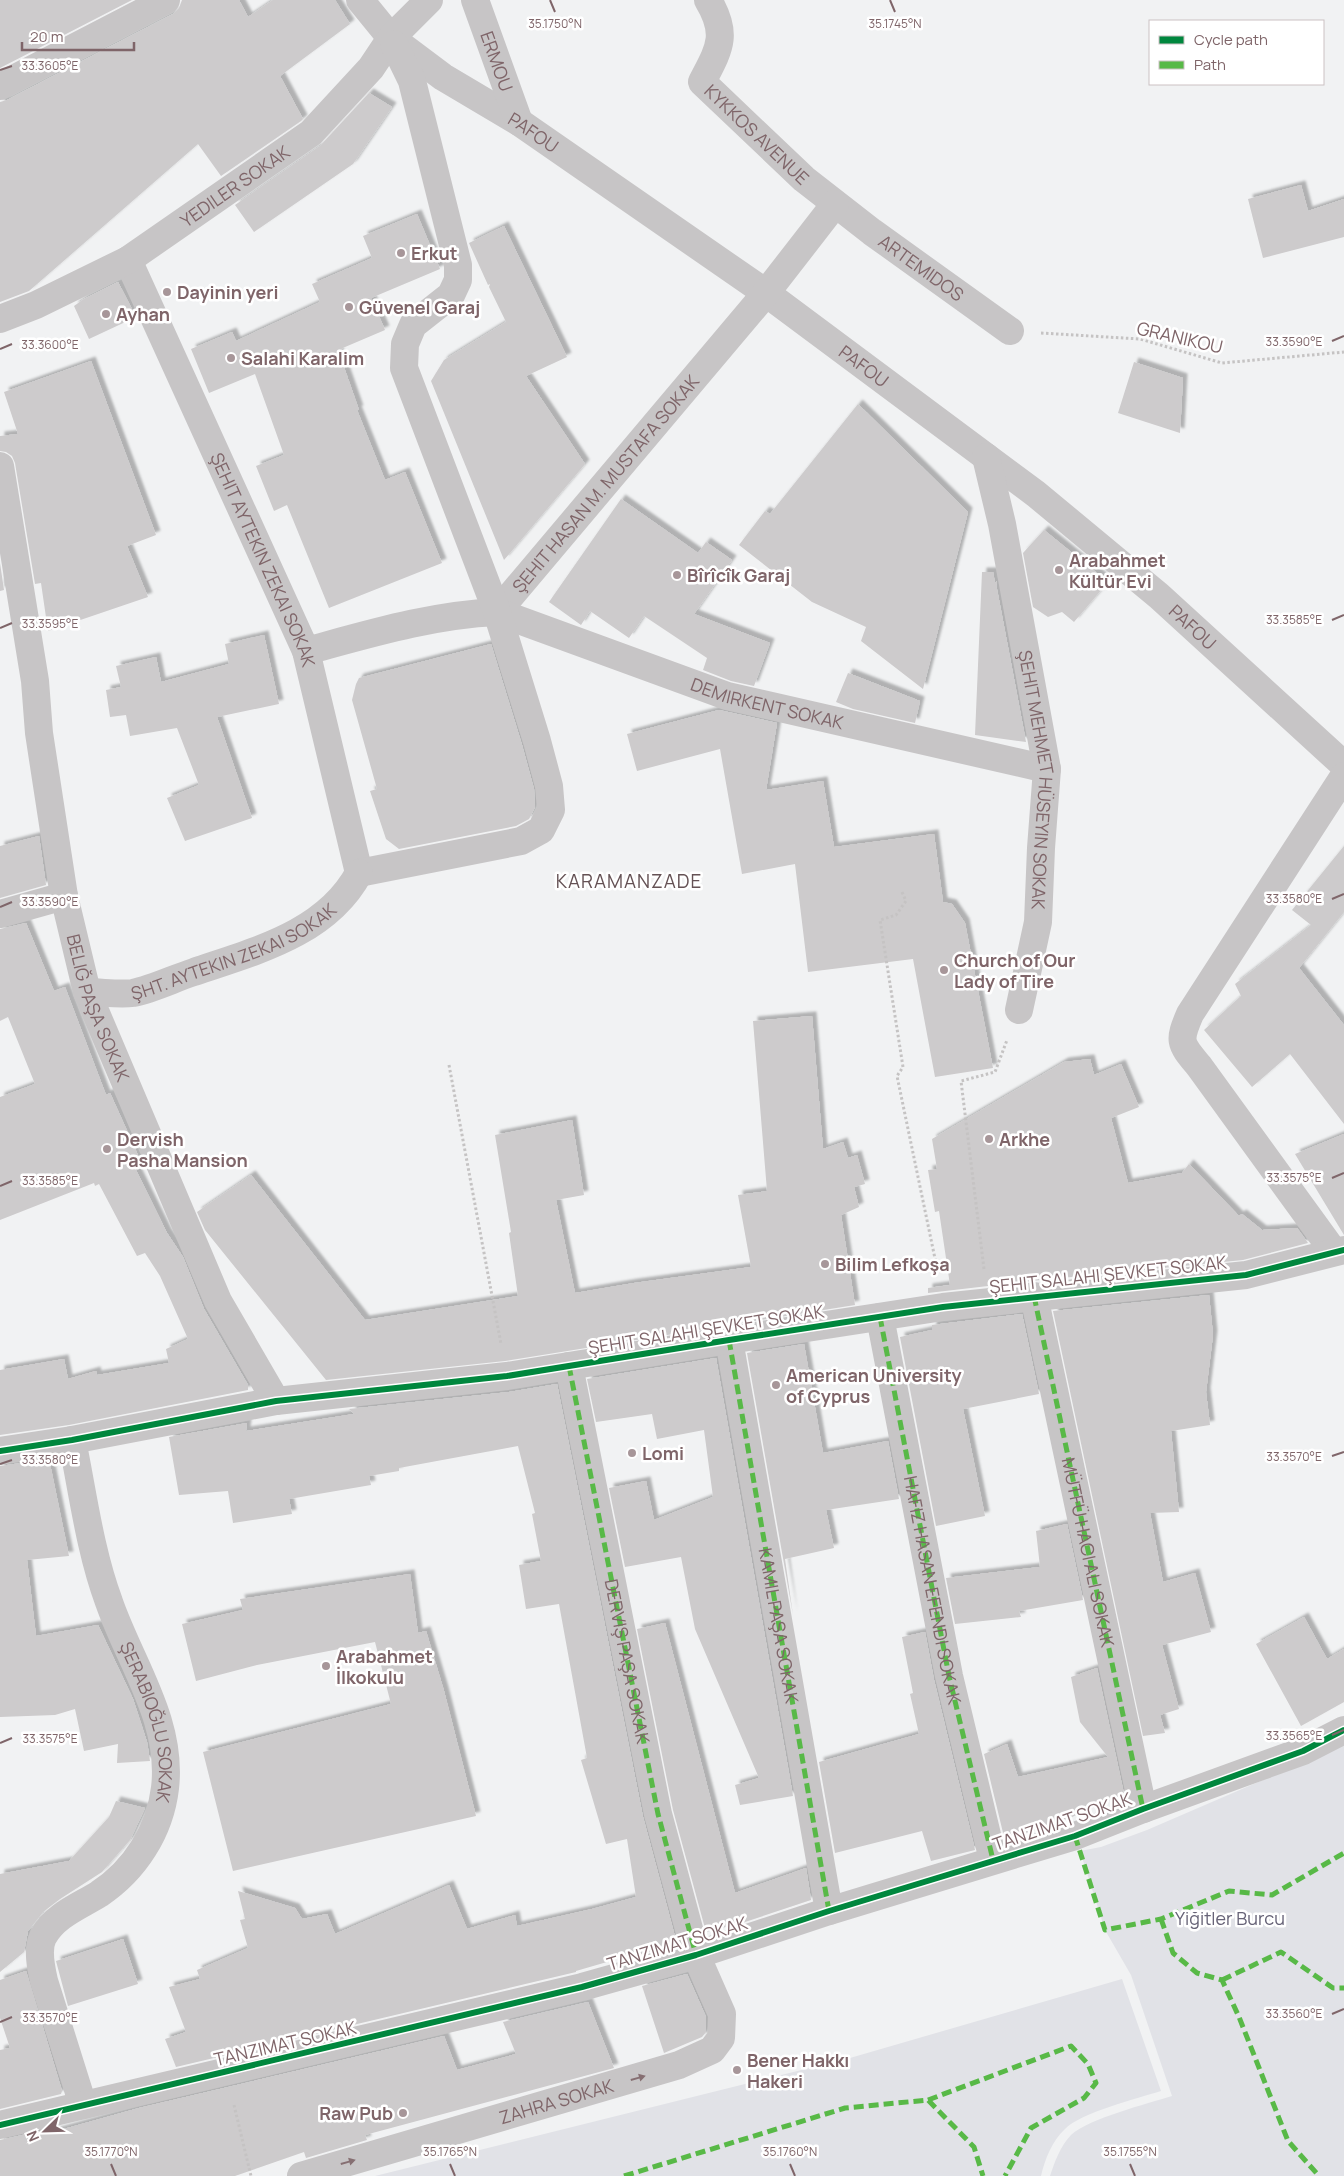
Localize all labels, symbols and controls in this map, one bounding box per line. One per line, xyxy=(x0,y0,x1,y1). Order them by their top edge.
text: 35.1750°N xyxy=(528,15,582,32)
text: 35.1745°N xyxy=(868,15,922,32)
scale bar xyxy=(22,20,135,52)
legend xyxy=(1149,20,1324,85)
text: 20 m xyxy=(30,26,63,47)
street label: ERMOU xyxy=(475,28,519,95)
text: Cycle path xyxy=(1194,29,1268,50)
text: Path xyxy=(1194,54,1226,75)
text: 33.3605°E xyxy=(22,57,79,74)
street label: KYKKOS AVENUE xyxy=(700,79,814,190)
street label: PAFOU xyxy=(504,106,563,158)
street label: YEDILER SOKAK xyxy=(175,139,294,232)
street label: ARTEMIDOS xyxy=(874,229,969,306)
place label: Erkut xyxy=(411,241,457,265)
marker: Erkut xyxy=(395,247,407,259)
place label: Dayinin yeri xyxy=(177,280,279,304)
marker: Dayinin yeri xyxy=(161,286,173,298)
place label: Güvenel Garaj xyxy=(359,295,480,319)
marker: Güvenel Garaj xyxy=(343,301,355,313)
place label: Ayhan xyxy=(116,302,170,326)
marker: Ayhan xyxy=(100,308,112,320)
street label: GRANIKOU xyxy=(1135,315,1225,359)
text: 33.3590°E xyxy=(1266,333,1323,350)
text: 33.3600°E xyxy=(21,336,79,353)
street label: PAFOU xyxy=(834,340,894,392)
place label: Salahi Karalim xyxy=(241,346,364,370)
marker: Salahi Karalim xyxy=(225,352,237,364)
street label: ŞEHIT HASAN M. MUSTAFA SOKAK xyxy=(507,369,704,598)
street label: ŞEHIT AYTEKIN ZEKAI SOKAK xyxy=(205,449,321,669)
place label: Arabahmet Kültür Evi xyxy=(1069,548,1166,593)
place label: Bîrîcîk Garaj xyxy=(687,563,790,587)
marker: Arabahmet Kültür Evi xyxy=(1053,564,1065,576)
marker: Bîrîcîk Garaj xyxy=(671,569,683,581)
street label: PAFOU xyxy=(1164,599,1222,655)
text: 33.3585°E xyxy=(1266,611,1322,628)
text: 33.3595°E xyxy=(22,615,78,632)
street label: ŞEHIT MEHMET HÜSEYIN SOKAK xyxy=(1013,648,1060,910)
street label: DEMIRKENT SOKAK xyxy=(687,672,846,734)
district label: KARAMANZADE xyxy=(556,868,702,894)
text: 33.3580°E xyxy=(1266,890,1322,907)
text: 33.3590°E xyxy=(22,893,79,910)
street label: ŞHT. AYTEKIN ZEKAI SOKAK xyxy=(128,897,341,1005)
street label: BELIĞ PAŞA SOKAK xyxy=(62,932,136,1085)
place label: Church of Our Lady of Tire xyxy=(954,948,1076,993)
marker: Church of Our Lady of Tire xyxy=(938,964,950,976)
place label: Dervish Pasha Mansion xyxy=(117,1127,248,1172)
place label: Arkhe xyxy=(999,1127,1050,1151)
marker: Arkhe xyxy=(983,1133,995,1145)
marker: Dervish Pasha Mansion xyxy=(101,1143,113,1155)
text: 33.3575°E xyxy=(1266,1169,1322,1186)
text: 33.3585°E xyxy=(22,1172,78,1189)
street label: ŞEHIT SALAHI ŞEVKET SOKAK xyxy=(988,1250,1228,1298)
place label: Bilim Lefkoşa xyxy=(835,1252,950,1276)
marker: Bilim Lefkoşa xyxy=(819,1258,831,1270)
street label: ŞEHIT SALAHI ŞEVKET SOKAK xyxy=(586,1298,826,1360)
place label: American University of Cyprus xyxy=(786,1363,962,1408)
marker: American University of Cyprus xyxy=(770,1379,782,1391)
place label: Lomi xyxy=(642,1441,684,1465)
marker: Lomi xyxy=(626,1447,638,1459)
text: 33.3570°E xyxy=(1266,1448,1322,1465)
text: 33.3580°E xyxy=(22,1451,78,1468)
street label: MÜTFÜ HACI ALI SOKAK xyxy=(1057,1455,1120,1650)
street label: HAFIZ HASAN EFENDI SOKAK xyxy=(899,1474,967,1707)
street label: KAMIL PAŞA SOKAK xyxy=(754,1546,804,1706)
street label: DERVIŞ PAŞA SOKAK xyxy=(600,1577,656,1746)
street label: ŞERABIOĞLU SOKAK xyxy=(115,1638,178,1805)
place label: Arabahmet İlkokulu xyxy=(336,1644,433,1689)
marker: Arabahmet İlkokulu xyxy=(320,1660,332,1672)
text: 33.3565°E xyxy=(1266,1727,1322,1744)
text: 33.3575°E xyxy=(22,1730,78,1747)
street label: TANZIMAT SOKAK xyxy=(989,1786,1135,1856)
park label: Yiğitler Burcu xyxy=(1175,1906,1285,1930)
street label: TANZIMAT SOKAK xyxy=(604,1910,750,1976)
text: 33.3560°E xyxy=(1266,2005,1323,2022)
text: 33.3570°E xyxy=(22,2009,78,2026)
street label: TANZIMAT SOKAK xyxy=(211,2015,359,2071)
place label: Bener Hakkı Hakeri xyxy=(747,2048,849,2093)
marker: Bener Hakkı Hakeri xyxy=(731,2064,743,2076)
street label: ZAHRA SOKAK xyxy=(496,2073,617,2129)
one-way arrow xyxy=(631,2073,646,2081)
place label: Raw Pub xyxy=(319,2101,393,2125)
north arrow xyxy=(20,2106,70,2156)
marker: Raw Pub xyxy=(397,2107,409,2119)
text: N xyxy=(22,2128,43,2145)
text: 35.1770°N xyxy=(84,2143,138,2160)
text: 35.1765°N xyxy=(423,2143,477,2160)
text: 35.1760°N xyxy=(763,2143,817,2160)
text: 35.1755°N xyxy=(1103,2143,1157,2160)
one-way arrow xyxy=(340,2158,355,2166)

